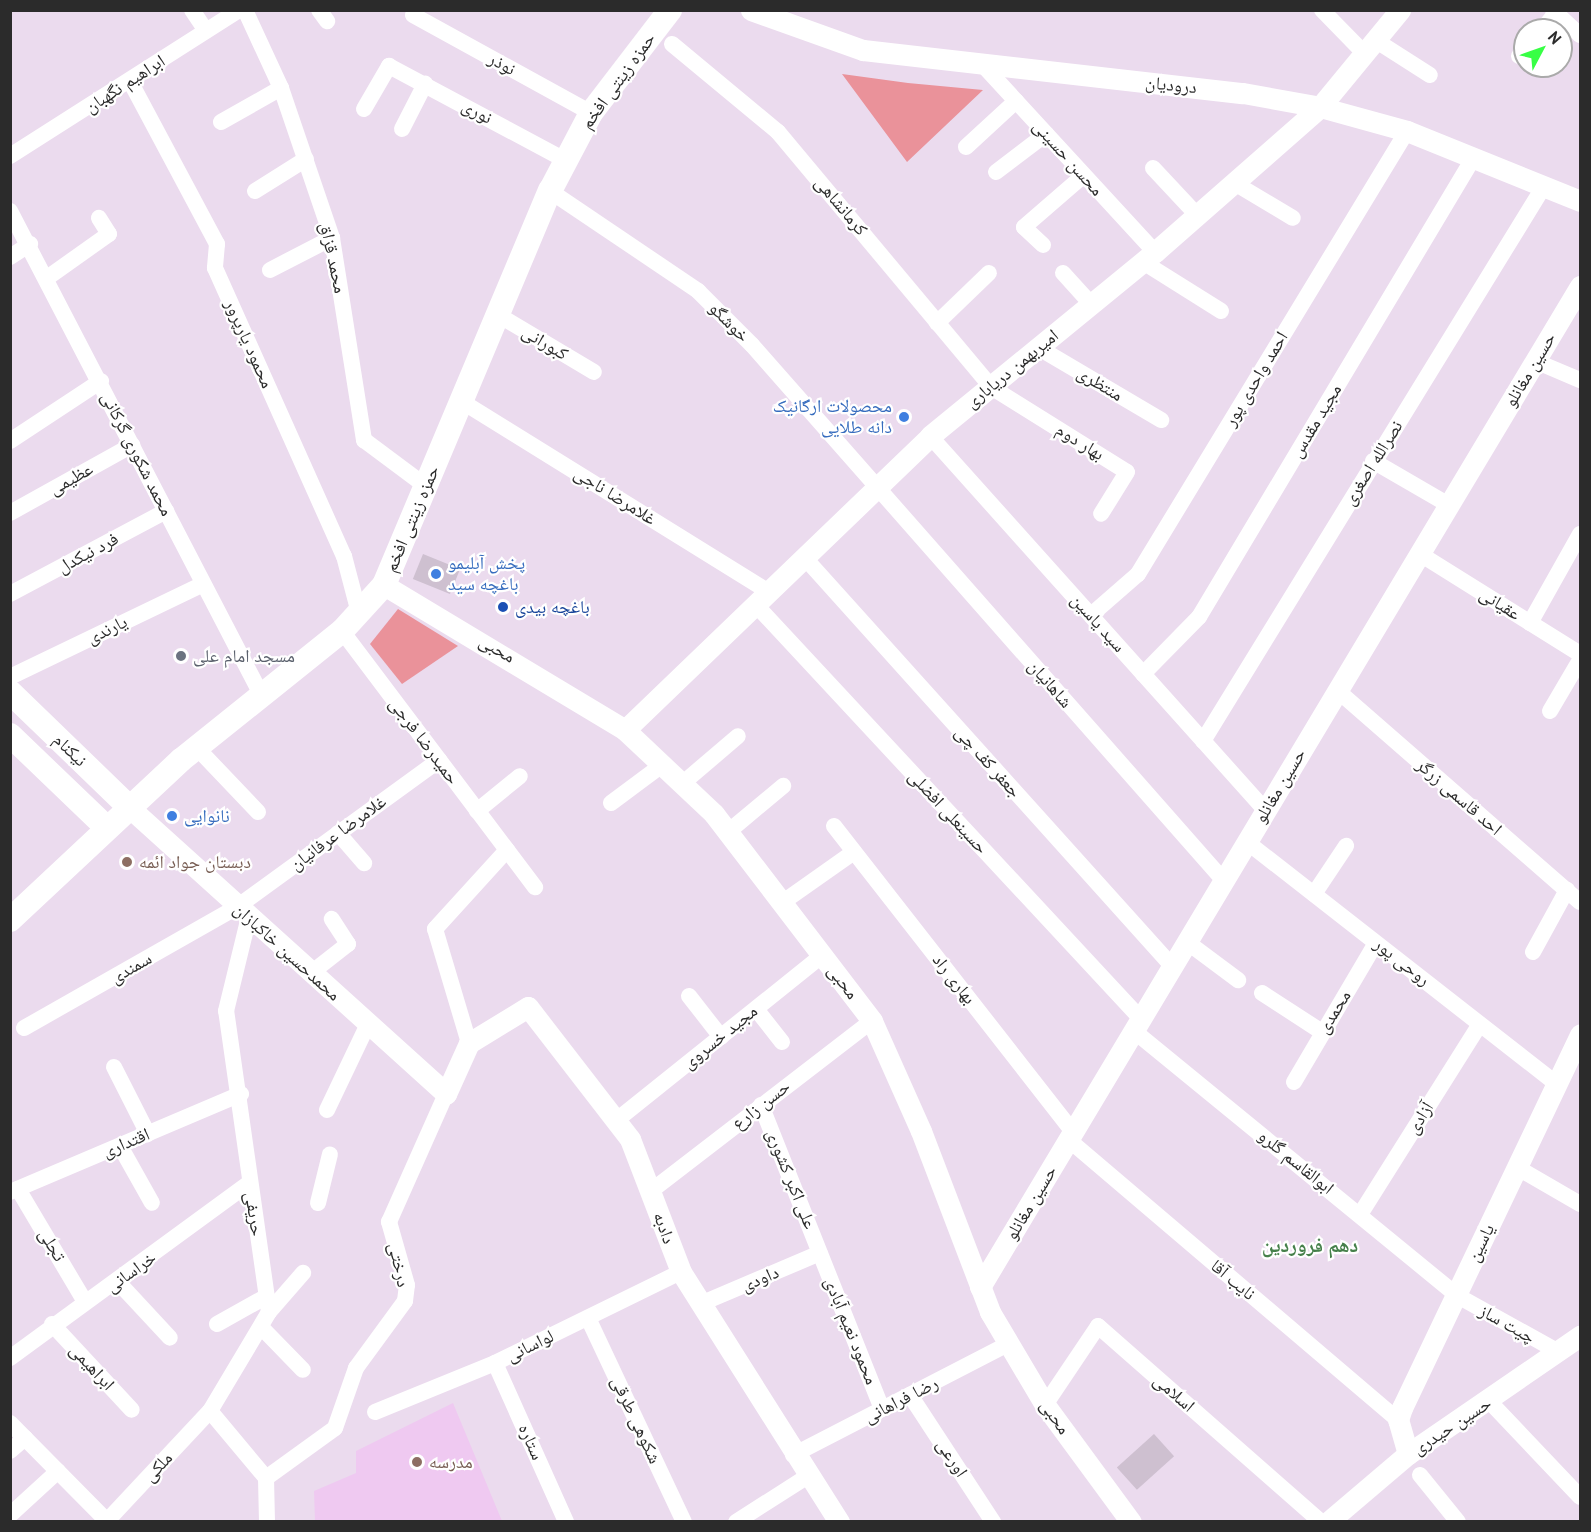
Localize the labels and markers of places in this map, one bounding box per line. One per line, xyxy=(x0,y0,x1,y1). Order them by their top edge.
place label: محصولات ارگانیک دانه طلایی xyxy=(773,396,892,438)
marker: محصولات ارگانیک دانه طلایی xyxy=(897,410,911,424)
place label: پخش آبلیمو باغچه سید xyxy=(448,553,525,596)
marker: پخش آبلیمو باغچه سید xyxy=(429,567,443,581)
place label: باغچه بیدی xyxy=(515,596,590,618)
marker: باغچه بیدی xyxy=(496,600,510,614)
place label: مسجد امام علی xyxy=(193,645,295,667)
marker: مسجد امام علی xyxy=(174,649,188,663)
place label: نانوایی xyxy=(184,805,230,827)
marker: نانوایی xyxy=(165,809,179,823)
place label: دبستان جواد ائمه xyxy=(139,851,251,873)
marker: دبستان جواد ائمه xyxy=(120,855,134,869)
place label: مدرسه xyxy=(429,1451,473,1473)
marker: مدرسه xyxy=(410,1455,424,1469)

